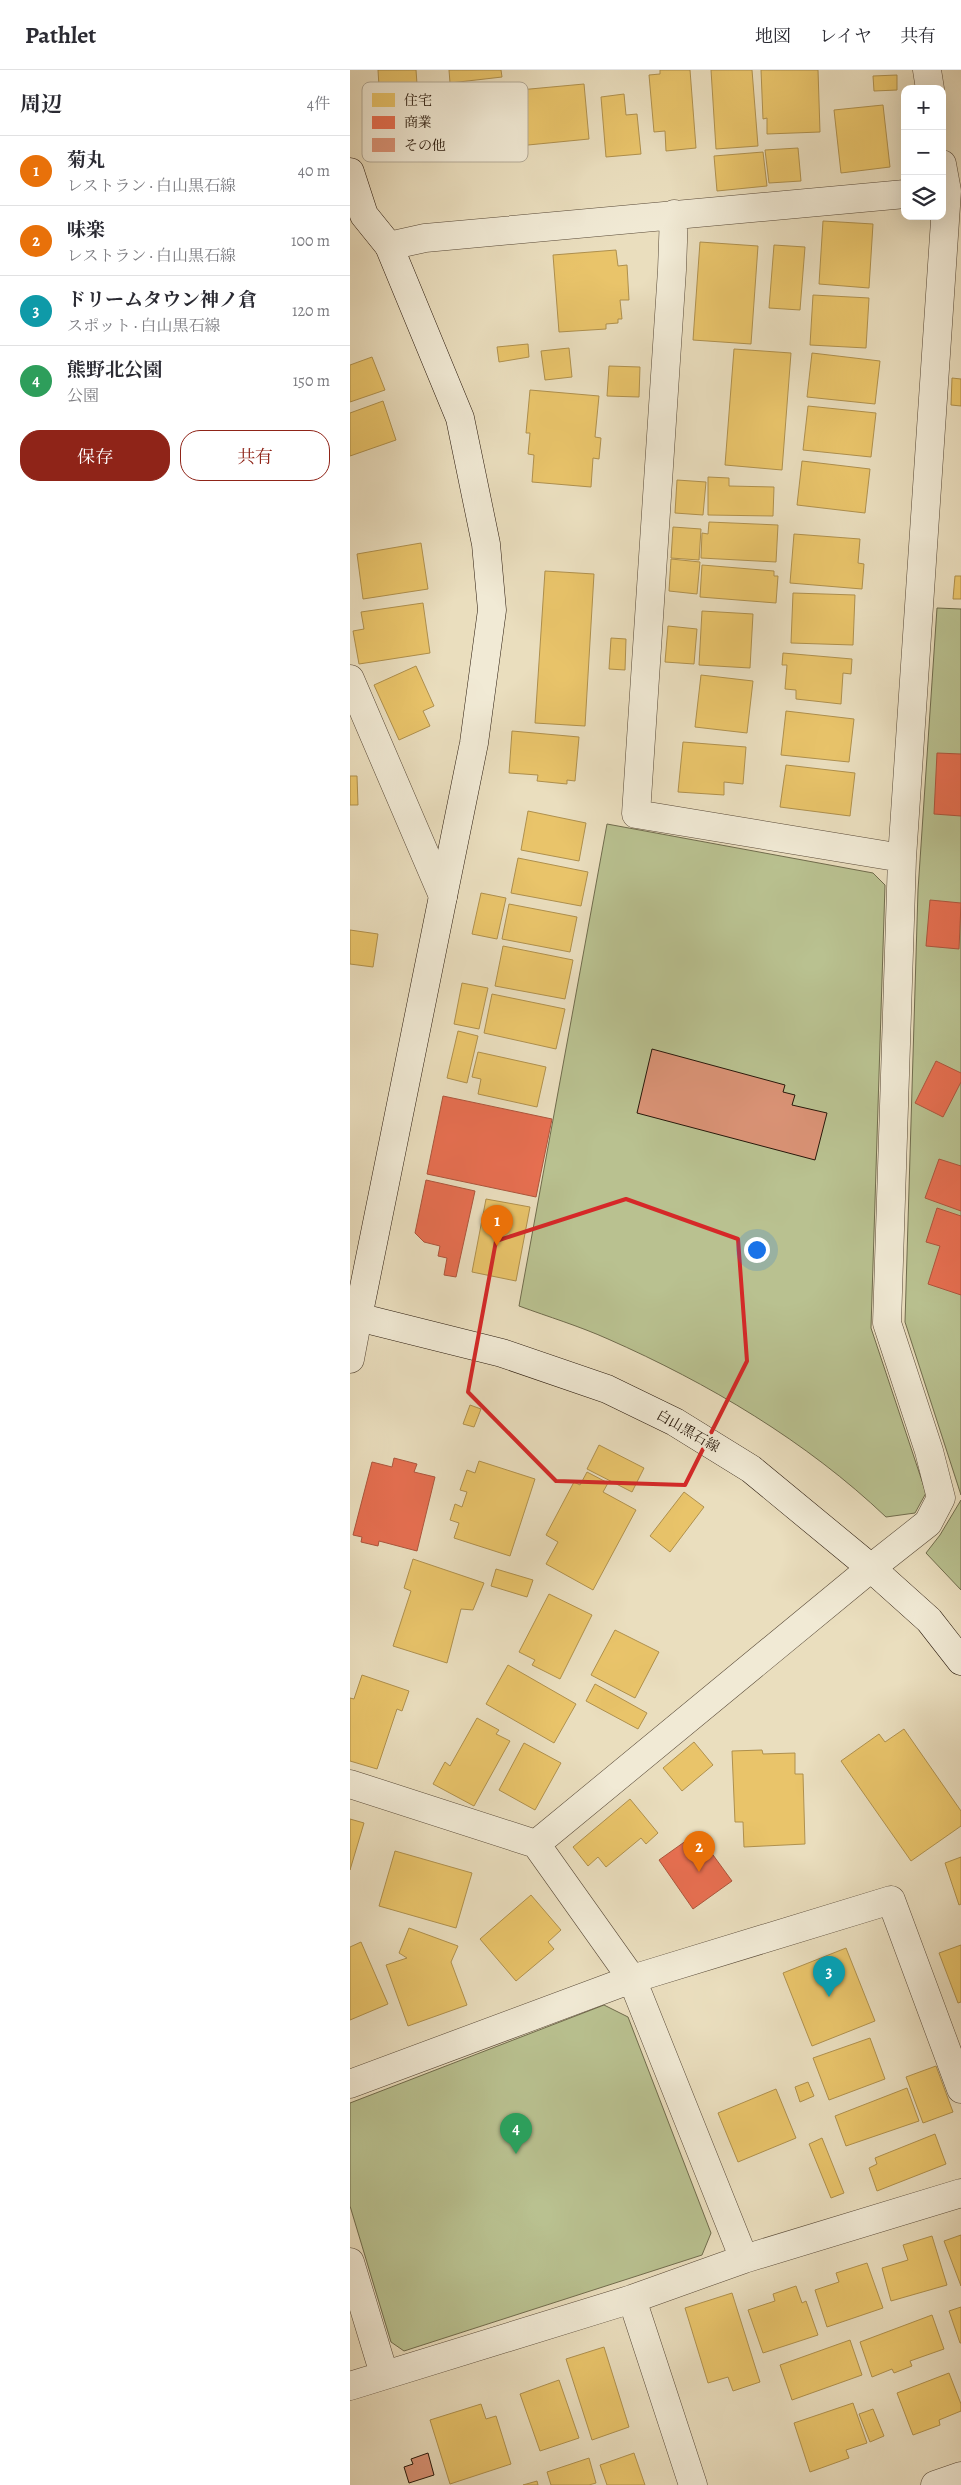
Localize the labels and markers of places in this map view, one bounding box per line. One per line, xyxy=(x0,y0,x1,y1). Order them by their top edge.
pin: 1 xyxy=(481,1205,513,1246)
pin: 2 xyxy=(683,1831,715,1872)
pin: 3 xyxy=(813,1956,845,1997)
pin: 4 xyxy=(500,2113,532,2154)

